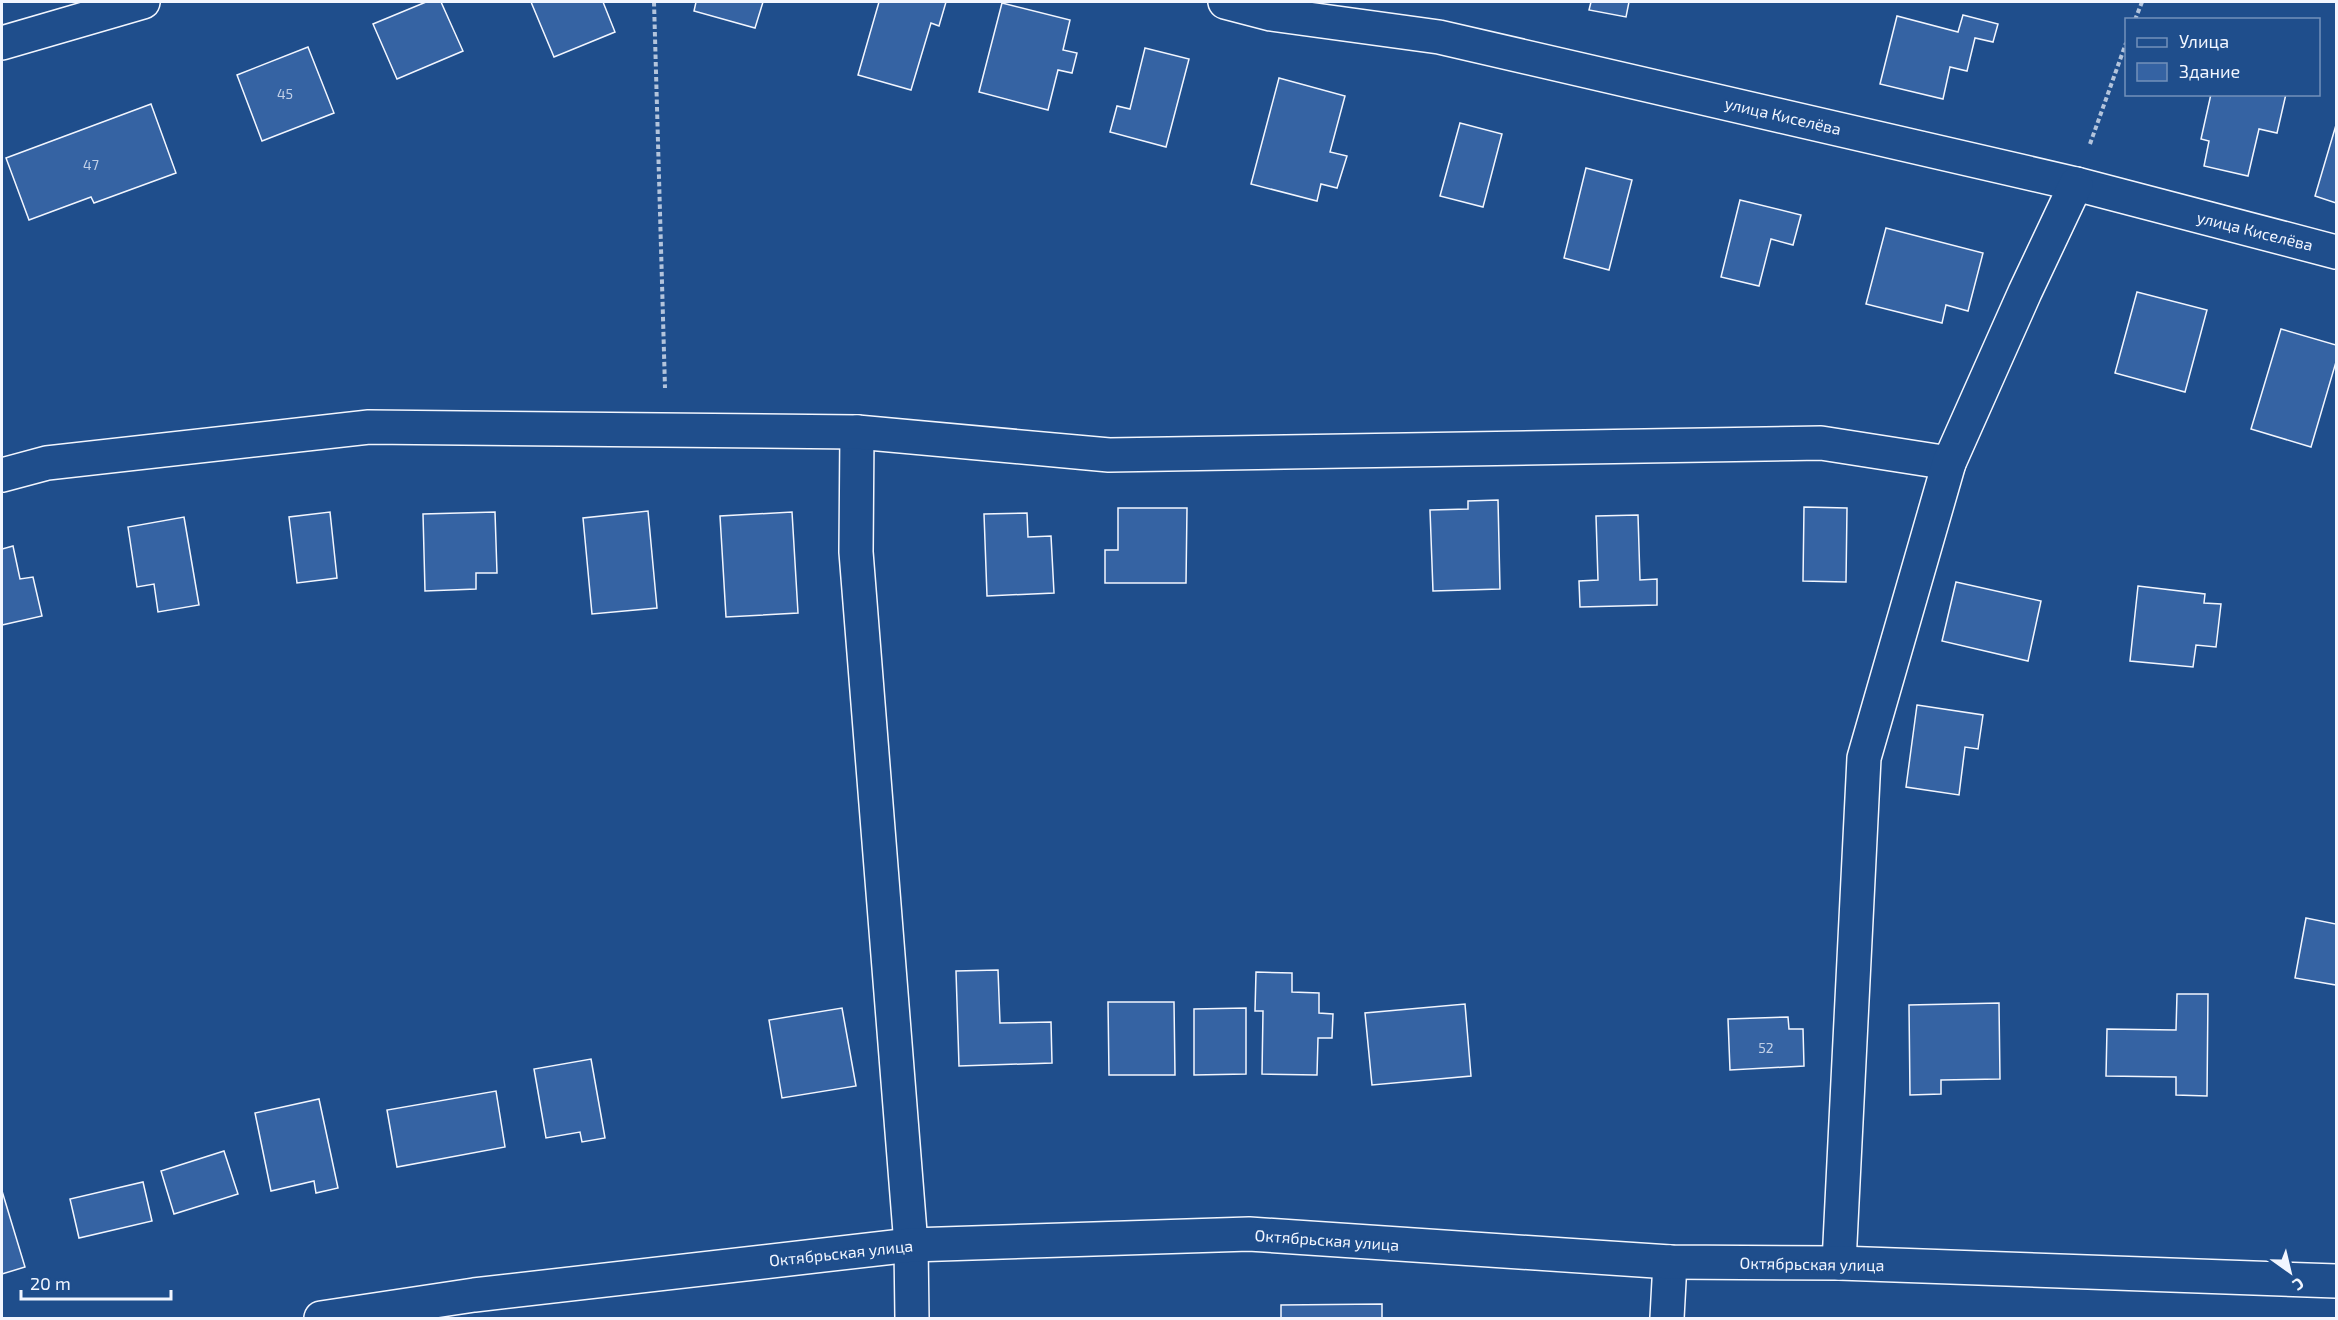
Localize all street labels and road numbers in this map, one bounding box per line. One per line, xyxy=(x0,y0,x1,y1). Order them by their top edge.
street label: улица Киселёва xyxy=(1723,93,1843,139)
street label: улица Киселёва xyxy=(2195,207,2315,255)
street label: Октябрьская улица xyxy=(1254,1225,1400,1255)
street label: Октябрьская улица xyxy=(768,1235,914,1271)
street label: Октябрьская улица xyxy=(1739,1253,1885,1275)

